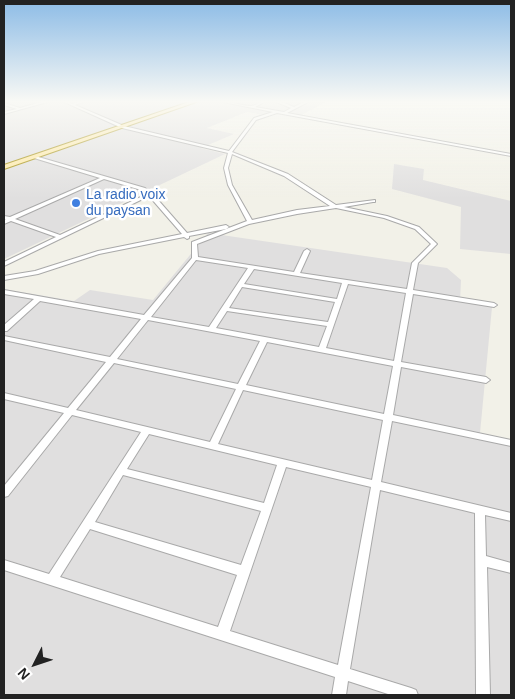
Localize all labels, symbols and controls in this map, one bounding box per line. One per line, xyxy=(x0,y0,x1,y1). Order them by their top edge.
place label: La radio voix du paysan xyxy=(86,187,165,220)
marker: La radio voix du paysan xyxy=(70,197,82,209)
north arrow xyxy=(10,639,60,689)
text: N xyxy=(14,665,33,683)

